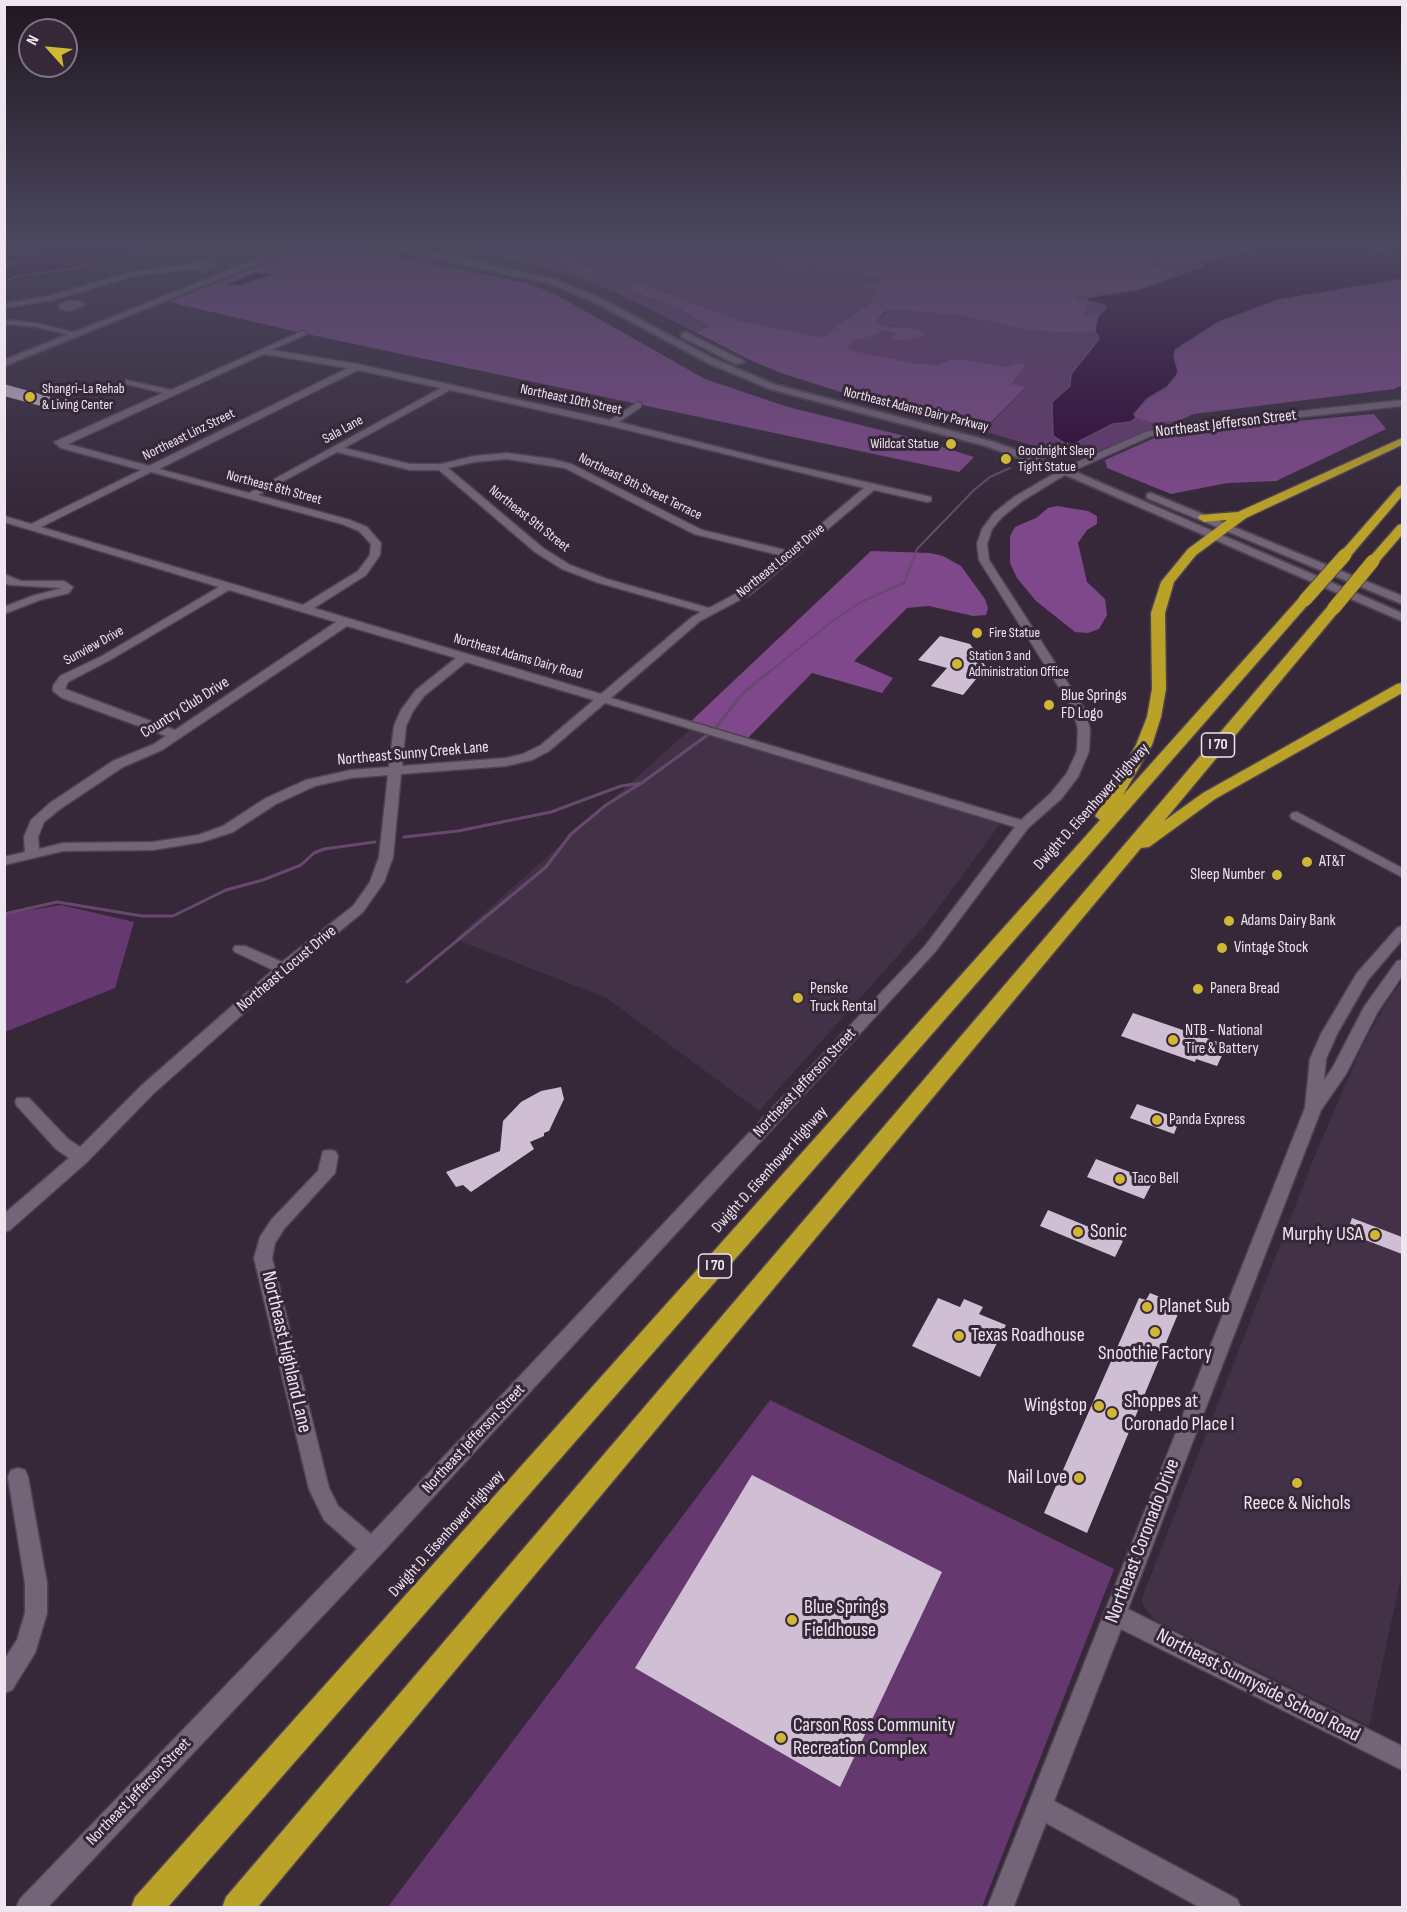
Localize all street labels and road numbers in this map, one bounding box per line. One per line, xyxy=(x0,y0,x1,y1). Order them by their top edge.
street label: Northeast 10th Street xyxy=(519,381,623,419)
street label: Northeast Adams Dairy Parkway xyxy=(842,384,990,436)
street label: Northeast Linz Street xyxy=(140,405,238,465)
street label: Northeast Jefferson Street xyxy=(1154,406,1298,442)
street label: Sala Lane xyxy=(320,412,366,448)
street label: Northeast 9th Street Terrace xyxy=(576,450,704,524)
street label: Northeast 8th Street xyxy=(224,467,324,509)
street label: Northeast 9th Street xyxy=(485,482,573,556)
street label: Northeast Locust Drive xyxy=(734,520,828,602)
street label: Sunview Drive xyxy=(61,623,127,669)
street label: Northeast Adams Dairy Road xyxy=(452,631,584,683)
street label: Country Club Drive xyxy=(137,673,233,743)
road number: I 70 xyxy=(1202,733,1234,757)
street label: Northeast Sunny Creek Lane xyxy=(337,738,489,770)
street label: Dwight D. Eisenhower Highway xyxy=(1030,740,1154,874)
street label: Northeast Locust Drive xyxy=(233,922,341,1016)
street label: Northeast Jefferson Street xyxy=(750,1025,860,1141)
street label: Dwight D. Eisenhower Highway xyxy=(708,1103,832,1237)
road number: I 70 xyxy=(698,1254,732,1278)
street label: Northeast Highland Lane xyxy=(256,1269,316,1435)
street label: Northeast Jefferson Street xyxy=(419,1381,529,1497)
street label: Northeast Coronado Drive xyxy=(1101,1456,1185,1626)
street label: Dwight D. Eisenhower Highway xyxy=(385,1467,509,1601)
street label: Northeast Sunnyside School Road xyxy=(1152,1624,1364,1748)
street label: Northeast Jefferson Street xyxy=(83,1734,195,1850)

